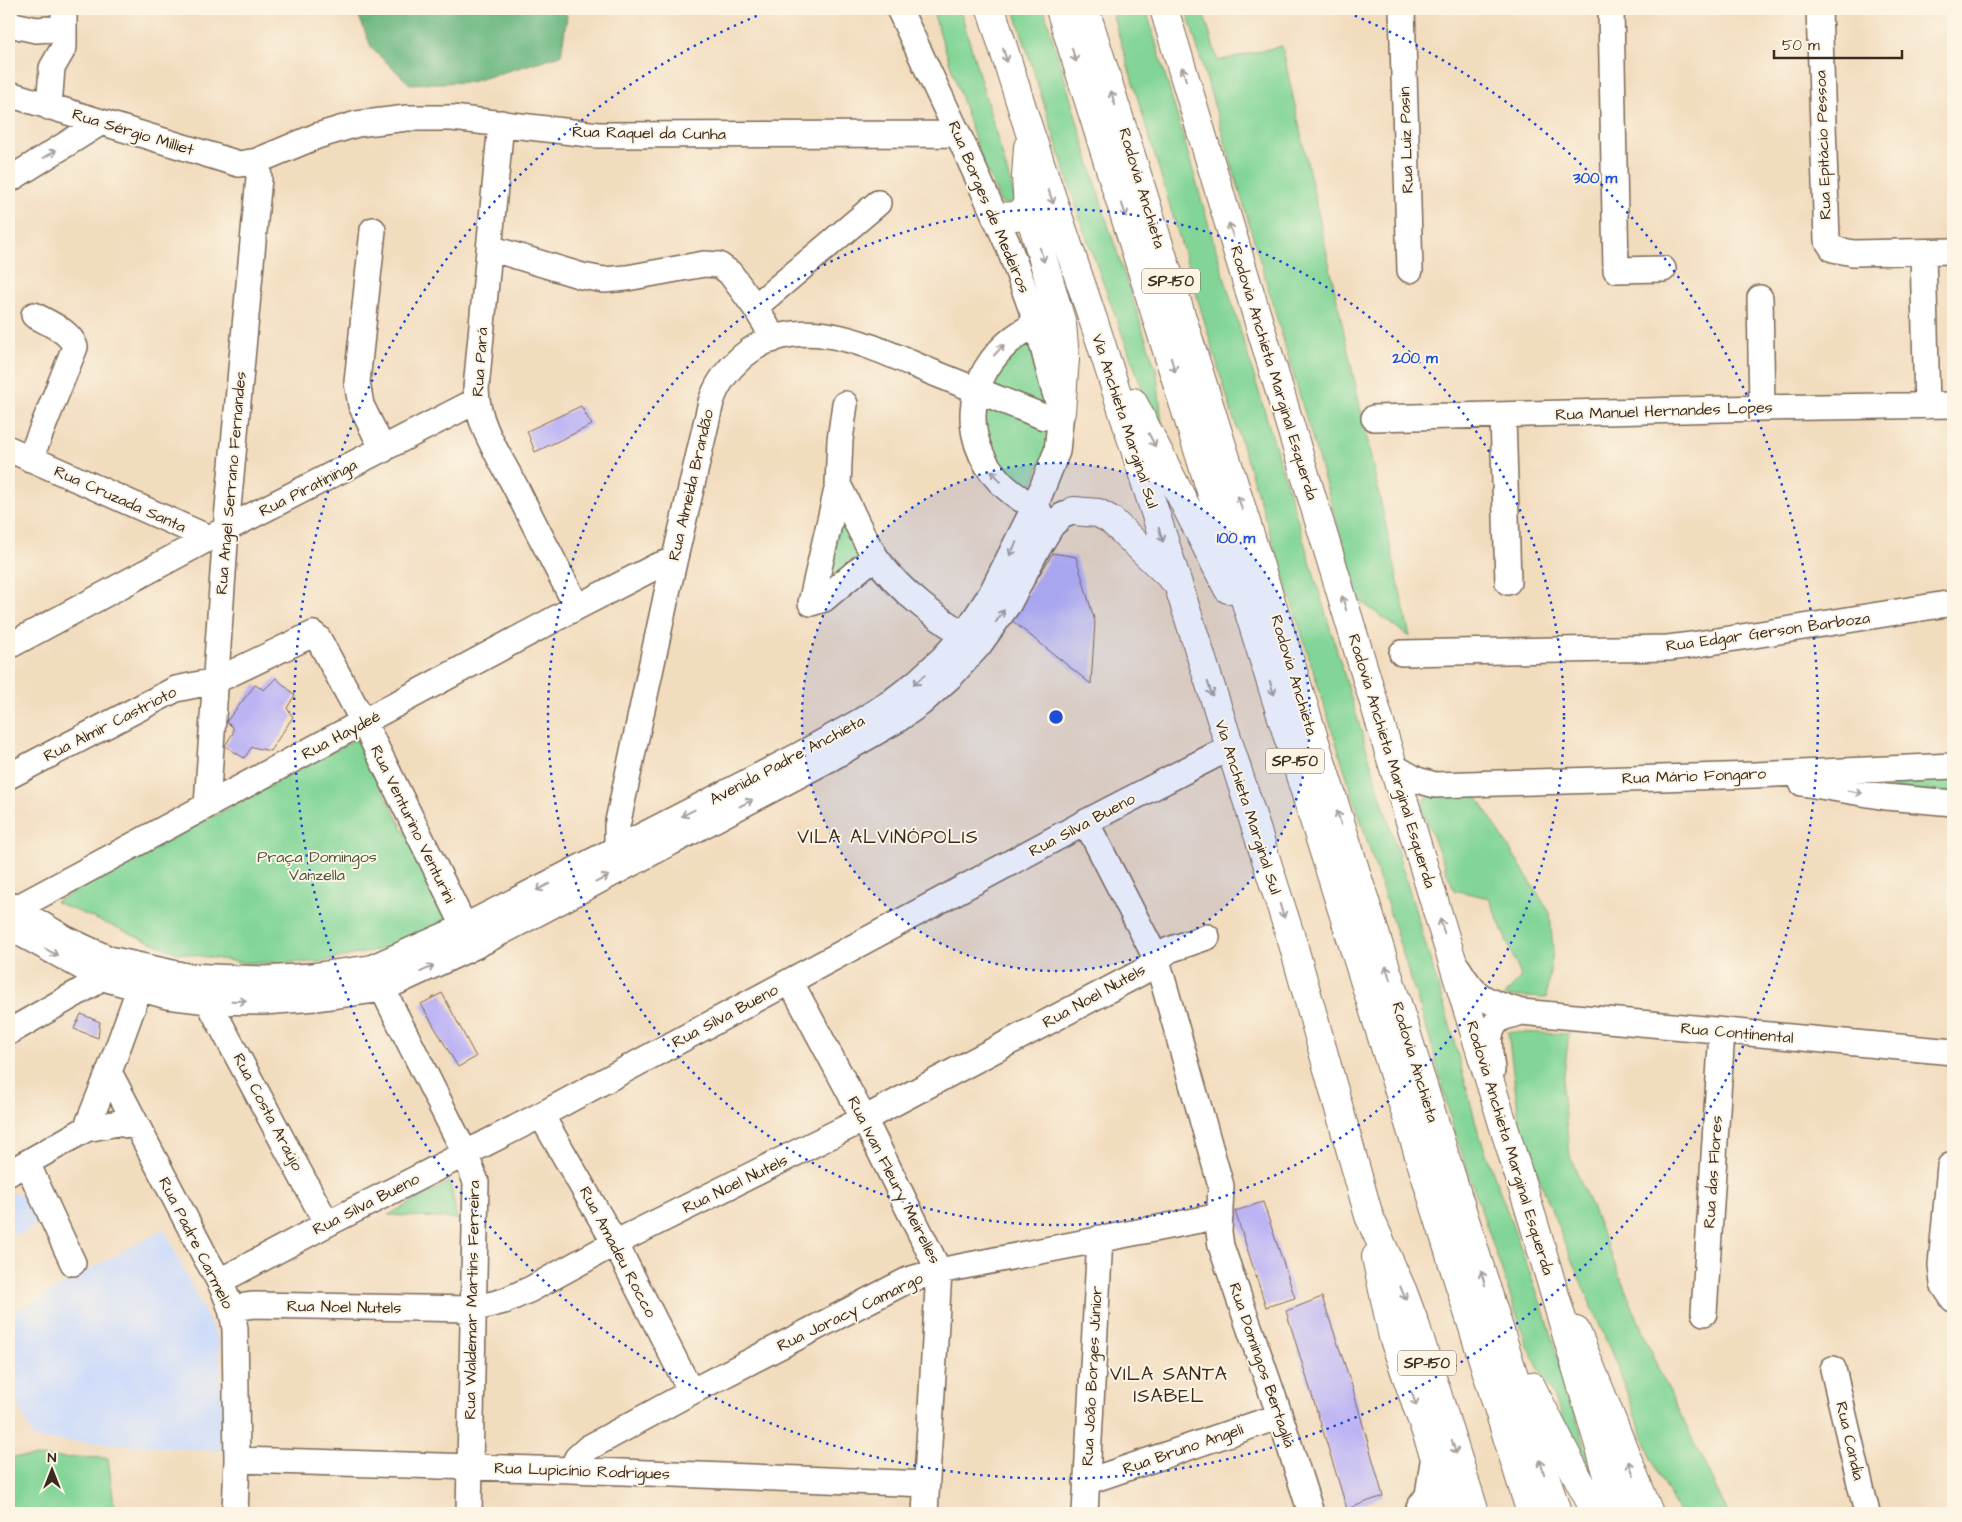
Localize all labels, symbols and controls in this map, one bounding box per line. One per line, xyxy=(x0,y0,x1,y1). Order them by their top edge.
scale bar xyxy=(1774,28,1902,60)
text: 50 m xyxy=(1782,35,1820,56)
one-way arrow xyxy=(1000,46,1010,62)
one-way arrow xyxy=(1070,47,1080,63)
one-way arrow xyxy=(1179,67,1189,83)
street label: Rua Epitácio Pessoa xyxy=(1809,70,1837,220)
street label: Rua Luiz Pasin xyxy=(1393,86,1419,194)
one-way arrow xyxy=(1108,90,1118,106)
street label: Rua Sérgio Milliet xyxy=(69,103,197,162)
street label: Rua Borges de Medeiros xyxy=(942,118,1035,297)
street label: Rua Raquel da Cunha xyxy=(572,121,726,145)
street label: Rodovia Anchieta xyxy=(1113,125,1171,251)
one-way arrow xyxy=(43,149,57,160)
text: 300 m xyxy=(1572,168,1617,189)
one-way arrow xyxy=(1047,189,1056,204)
one-way arrow xyxy=(1119,202,1129,218)
one-way arrow xyxy=(1226,222,1236,238)
street label: Rodovia Anchieta Marginal Esquerda xyxy=(1224,243,1323,503)
one-way arrow xyxy=(1038,247,1048,263)
road number: SP-150 xyxy=(1142,268,1200,294)
street label: Rua Pará xyxy=(467,327,493,397)
street label: Via Anchieta Marginal Sul xyxy=(1085,331,1164,511)
one-way arrow xyxy=(993,343,1005,356)
text: 200 m xyxy=(1391,348,1438,369)
one-way arrow xyxy=(1168,357,1178,373)
street label: Rua Angel Serrano Fernandes xyxy=(210,371,253,596)
street label: Rua Manuel Hernandes Lopes xyxy=(1555,396,1773,426)
street label: Rua Almeida Brandão xyxy=(663,407,719,563)
one-way arrow xyxy=(1148,432,1157,447)
street label: Rua Piratininga xyxy=(255,454,361,523)
street label: Rua Cruzada Santa xyxy=(51,460,189,538)
one-way arrow xyxy=(991,470,1002,483)
one-way arrow xyxy=(1235,496,1245,512)
one-way arrow xyxy=(1156,526,1166,542)
text: 100 m xyxy=(1217,528,1256,549)
one-way arrow xyxy=(1008,542,1018,557)
one-way arrow xyxy=(1338,596,1348,612)
street label: Rua Edgar Gerson Barboza xyxy=(1665,607,1872,658)
one-way arrow xyxy=(995,609,1006,623)
street label: Rodovia Anchieta xyxy=(1265,612,1323,738)
street label: Rodovia Anchieta Marginal Esquerda xyxy=(1342,631,1441,891)
one-way arrow xyxy=(913,674,926,686)
one-way arrow xyxy=(1267,679,1277,695)
street label: Rua Almir Castrioto xyxy=(40,681,180,767)
one-way arrow xyxy=(1206,681,1216,697)
street label: Rua Haydeé xyxy=(298,705,385,766)
centre of rings xyxy=(1047,708,1065,726)
street label: Avenida Padre Anchieta xyxy=(706,710,868,810)
street label: Via Anchieta Marginal Sul xyxy=(1208,717,1287,897)
street label: Rua Venturino Venturini xyxy=(365,741,461,907)
road number: SP-150 xyxy=(1266,748,1324,774)
street label: Rua Mário Fongaro xyxy=(1621,762,1767,791)
street label: Rua Silva Bueno xyxy=(1025,788,1139,862)
one-way arrow xyxy=(1847,788,1863,798)
one-way arrow xyxy=(738,798,753,807)
one-way arrow xyxy=(681,809,696,818)
one-way arrow xyxy=(1334,811,1343,826)
district label: VILA ALVINÓPOLIS xyxy=(797,824,979,851)
park label: Praça Domingos Vanzella xyxy=(257,846,377,886)
one-way arrow xyxy=(595,874,610,884)
one-way arrow xyxy=(536,883,551,892)
one-way arrow xyxy=(1278,902,1287,918)
one-way arrow xyxy=(1436,919,1446,935)
one-way arrow xyxy=(43,947,58,957)
street label: Rua Noel Nutels xyxy=(1039,959,1149,1033)
one-way arrow xyxy=(419,963,434,973)
one-way arrow xyxy=(1382,965,1392,981)
street label: Rua Silva Bueno xyxy=(668,979,782,1053)
one-way arrow xyxy=(231,997,247,1006)
street label: Rodovia Anchieta xyxy=(1386,999,1444,1125)
street label: Rua Continental xyxy=(1680,1017,1794,1049)
street label: Rodovia Anchieta Marginal Esquerda xyxy=(1460,1018,1559,1278)
street label: Rua Costa Araújo xyxy=(228,1049,308,1175)
street label: Rua Ivan Fleury Meirelles xyxy=(841,1092,946,1268)
street label: Rua das Flores xyxy=(1698,1115,1728,1229)
street label: Rua Noel Nutels xyxy=(679,1149,791,1219)
street label: Rua Silva Bueno xyxy=(309,1168,423,1240)
street label: Rua Padre Carmelo xyxy=(153,1173,239,1313)
street label: Rua Waldemar Martins Ferreira xyxy=(459,1180,485,1420)
street label: Rua Amadeu Rocco xyxy=(574,1182,662,1322)
street label: Rua Joracy Camargo xyxy=(773,1267,927,1358)
one-way arrow xyxy=(1478,1271,1488,1287)
street label: Rua Domingos Bertaglia xyxy=(1223,1280,1301,1451)
street label: Rua João Borges Júnior xyxy=(1076,1285,1109,1467)
one-way arrow xyxy=(1399,1285,1408,1300)
street label: Rua Noel Nutels xyxy=(287,1295,401,1319)
road number: SP-150 xyxy=(1398,1350,1456,1376)
district label: VILA SANTA ISABEL xyxy=(1110,1361,1228,1410)
one-way arrow xyxy=(1410,1391,1419,1406)
street label: Rua Candia xyxy=(1830,1399,1870,1483)
street label: Rua Bruno Angeli xyxy=(1120,1418,1247,1481)
one-way arrow xyxy=(1450,1438,1460,1454)
north arrow xyxy=(28,1444,78,1494)
text: N xyxy=(48,1448,57,1468)
street label: Rua Lupicínio Rodrigues xyxy=(494,1457,670,1486)
one-way arrow xyxy=(1537,1459,1547,1475)
one-way arrow xyxy=(1625,1461,1635,1476)

